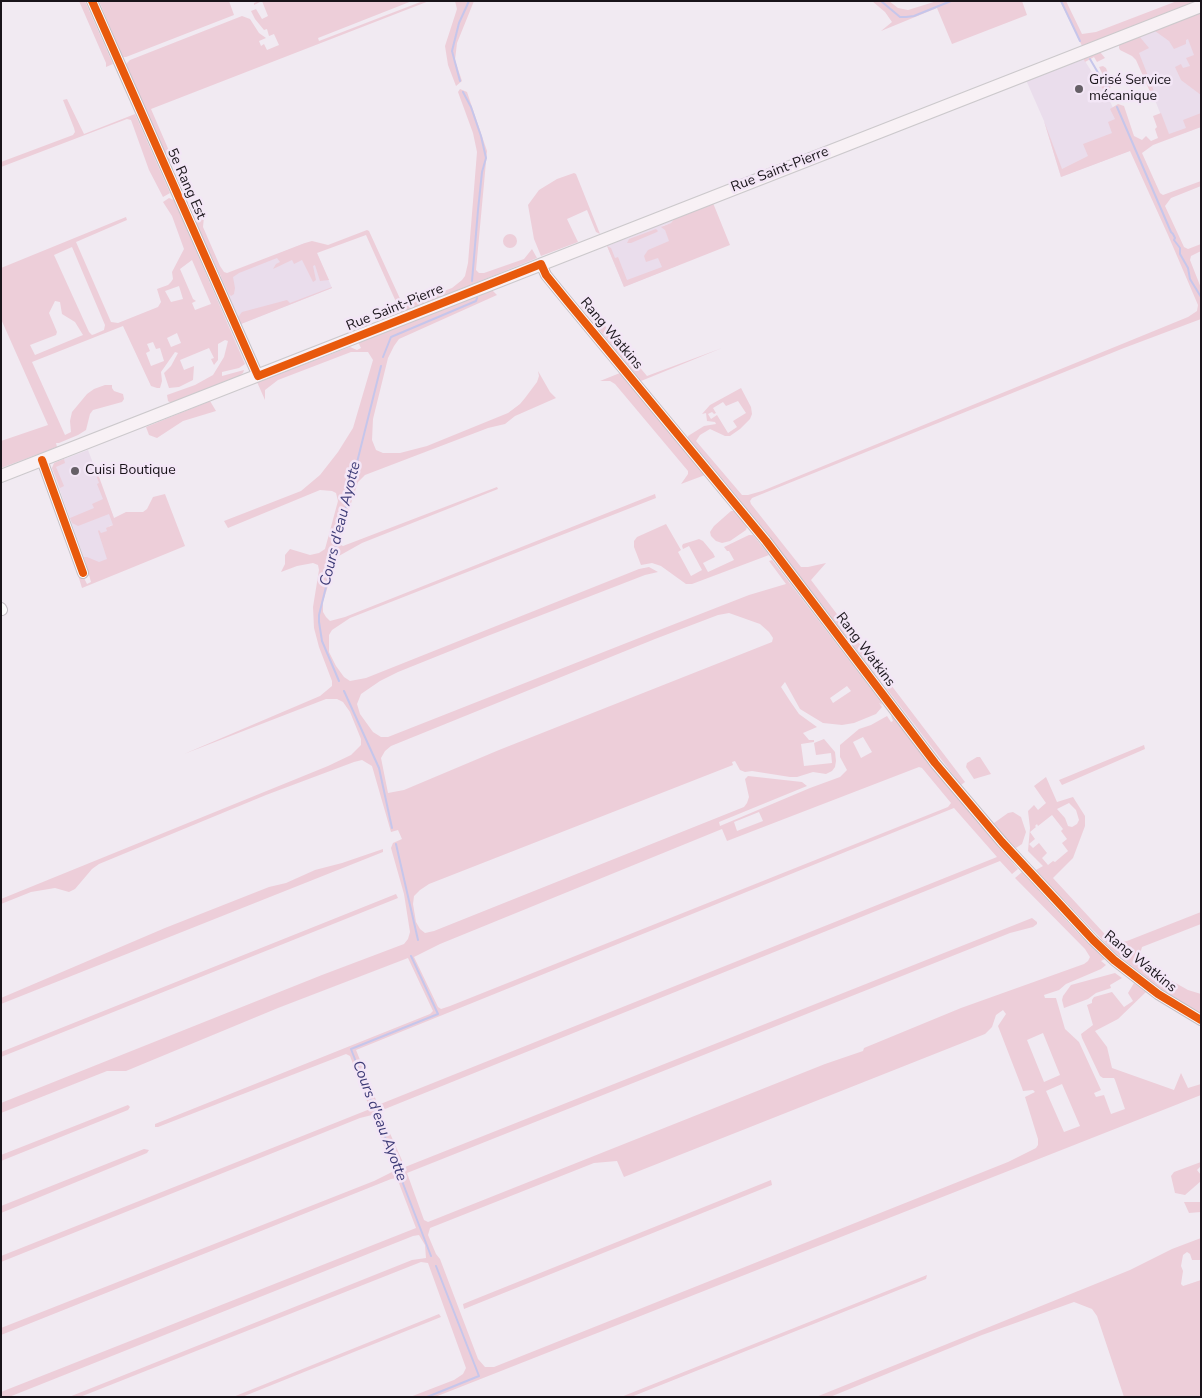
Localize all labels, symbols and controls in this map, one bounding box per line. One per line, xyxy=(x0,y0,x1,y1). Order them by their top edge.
place label: Grisé Service mécanique xyxy=(1089,73,1171,105)
marker: Grisé Service mécanique xyxy=(1073,83,1085,95)
street label: Rue Saint-Pierre xyxy=(729,144,831,196)
street label: 5e Rang Est xyxy=(163,146,209,222)
street label: Rue Saint-Pierre xyxy=(344,281,446,335)
street label: Rang Watkins xyxy=(576,295,646,373)
water label: Cours d'eau Ayotte xyxy=(317,460,365,588)
place label: Cuisi Boutique xyxy=(85,463,176,479)
marker: Cuisi Boutique xyxy=(69,465,81,477)
street label: Rang Watkins xyxy=(832,610,898,690)
street label: Rang Watkins xyxy=(1100,928,1180,996)
water label: Cours d'eau Ayotte xyxy=(348,1058,410,1184)

